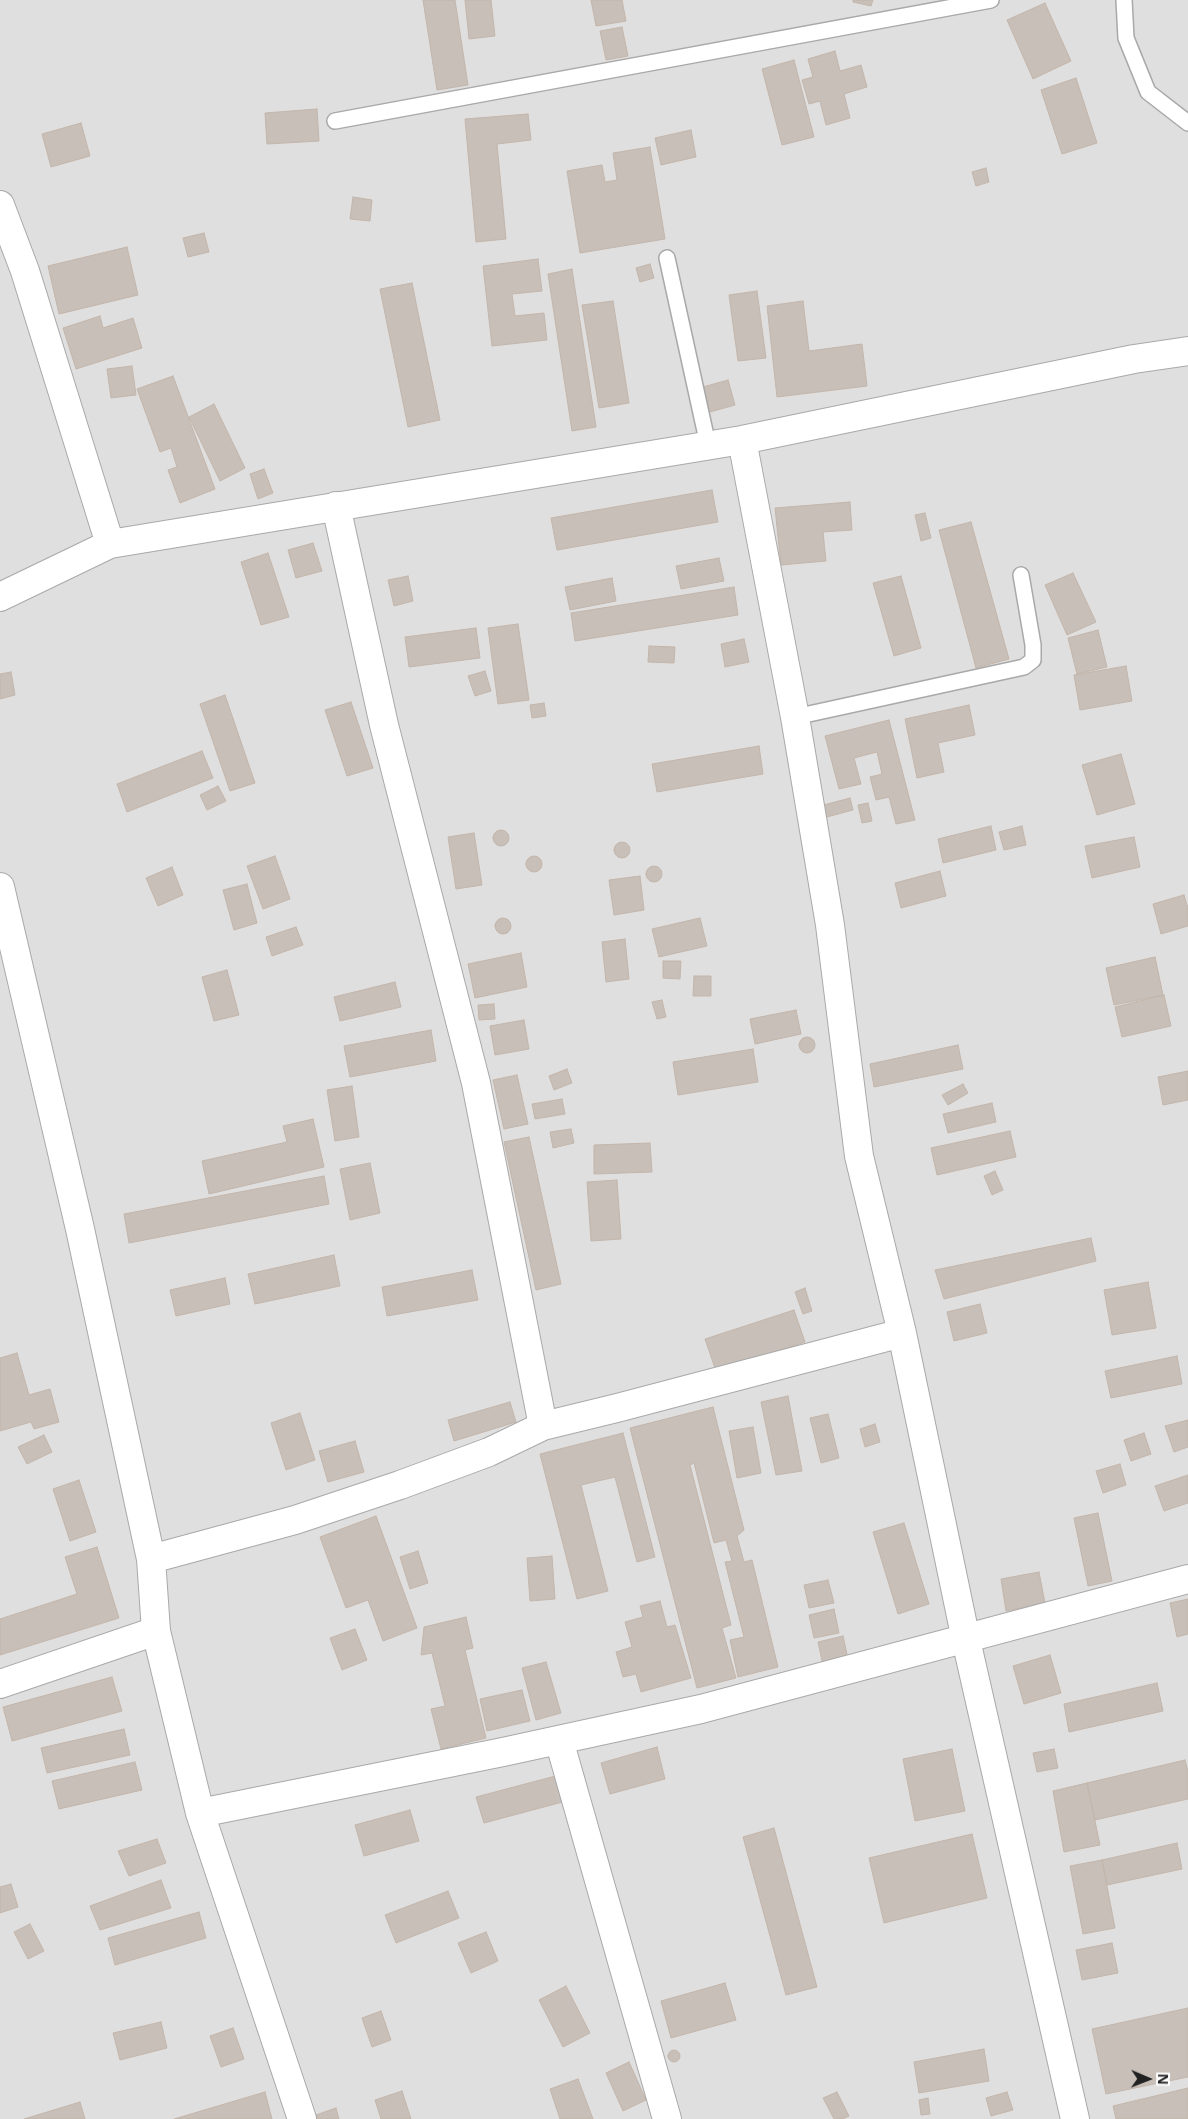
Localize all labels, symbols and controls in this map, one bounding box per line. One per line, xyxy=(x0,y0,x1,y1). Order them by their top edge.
north arrow xyxy=(1123,2054,1173,2104)
text: N xyxy=(1154,2073,1173,2085)

